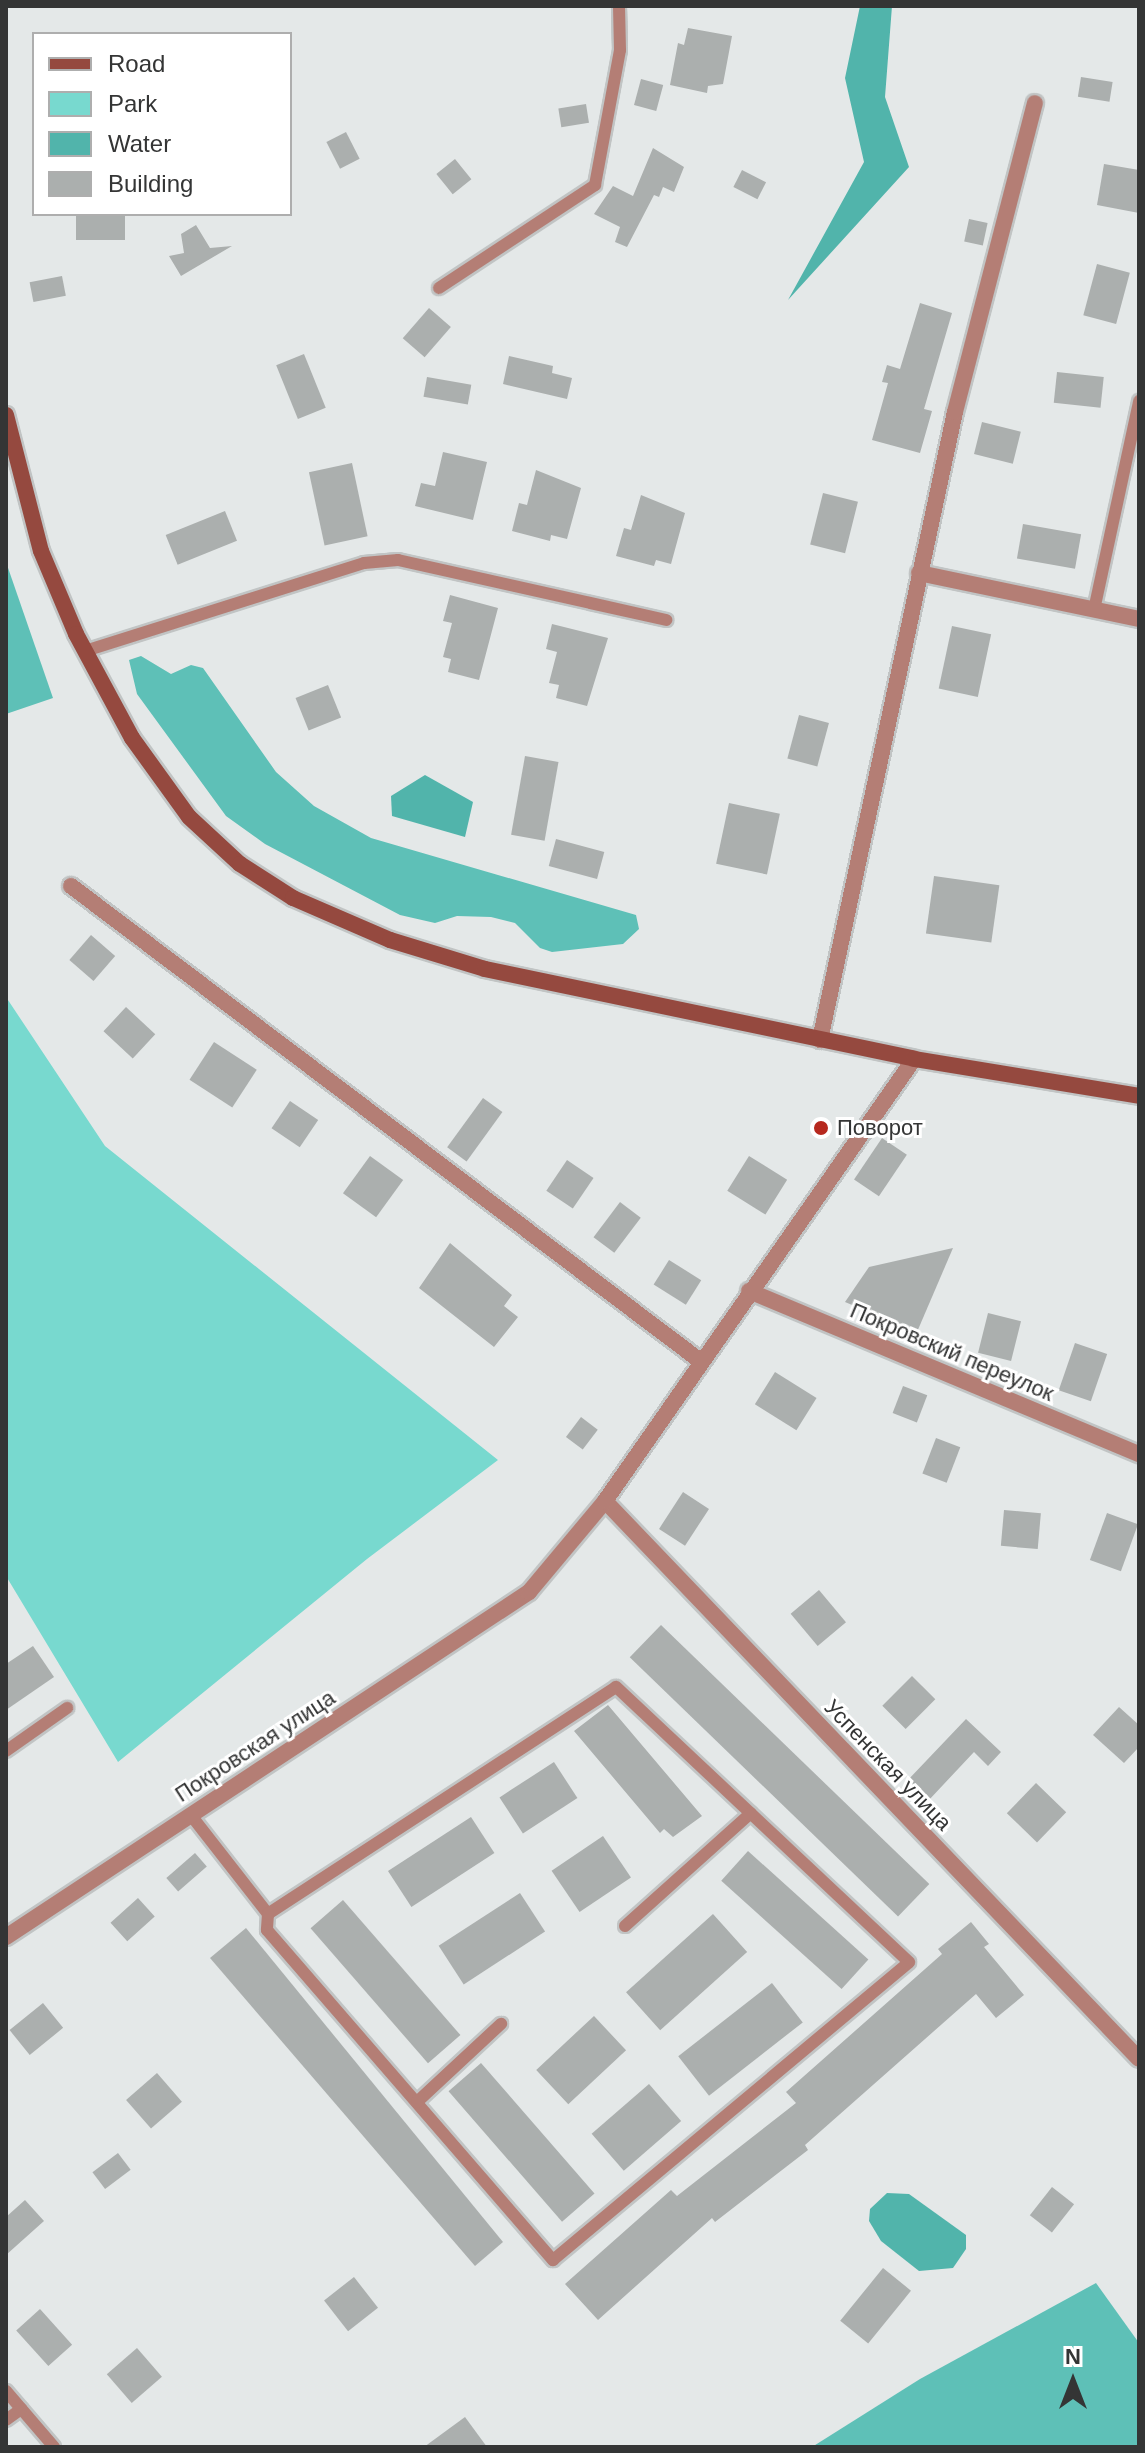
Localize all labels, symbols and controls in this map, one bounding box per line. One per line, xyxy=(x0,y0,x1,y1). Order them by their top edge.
legend xyxy=(32,32,292,216)
text: Road xyxy=(108,50,165,77)
text: Park xyxy=(108,90,157,117)
text: Water xyxy=(108,130,171,157)
text: Building xyxy=(108,170,193,197)
place label: Поворот xyxy=(837,1115,923,1141)
marker: Поворот xyxy=(812,1119,830,1137)
street label: Покровский переулок xyxy=(846,1297,1058,1407)
street label: Покровская улица xyxy=(170,1684,340,1808)
street label: Успенская улица xyxy=(819,1694,957,1836)
north arrow xyxy=(1033,2341,1113,2421)
text: N xyxy=(1065,2344,1081,2369)

